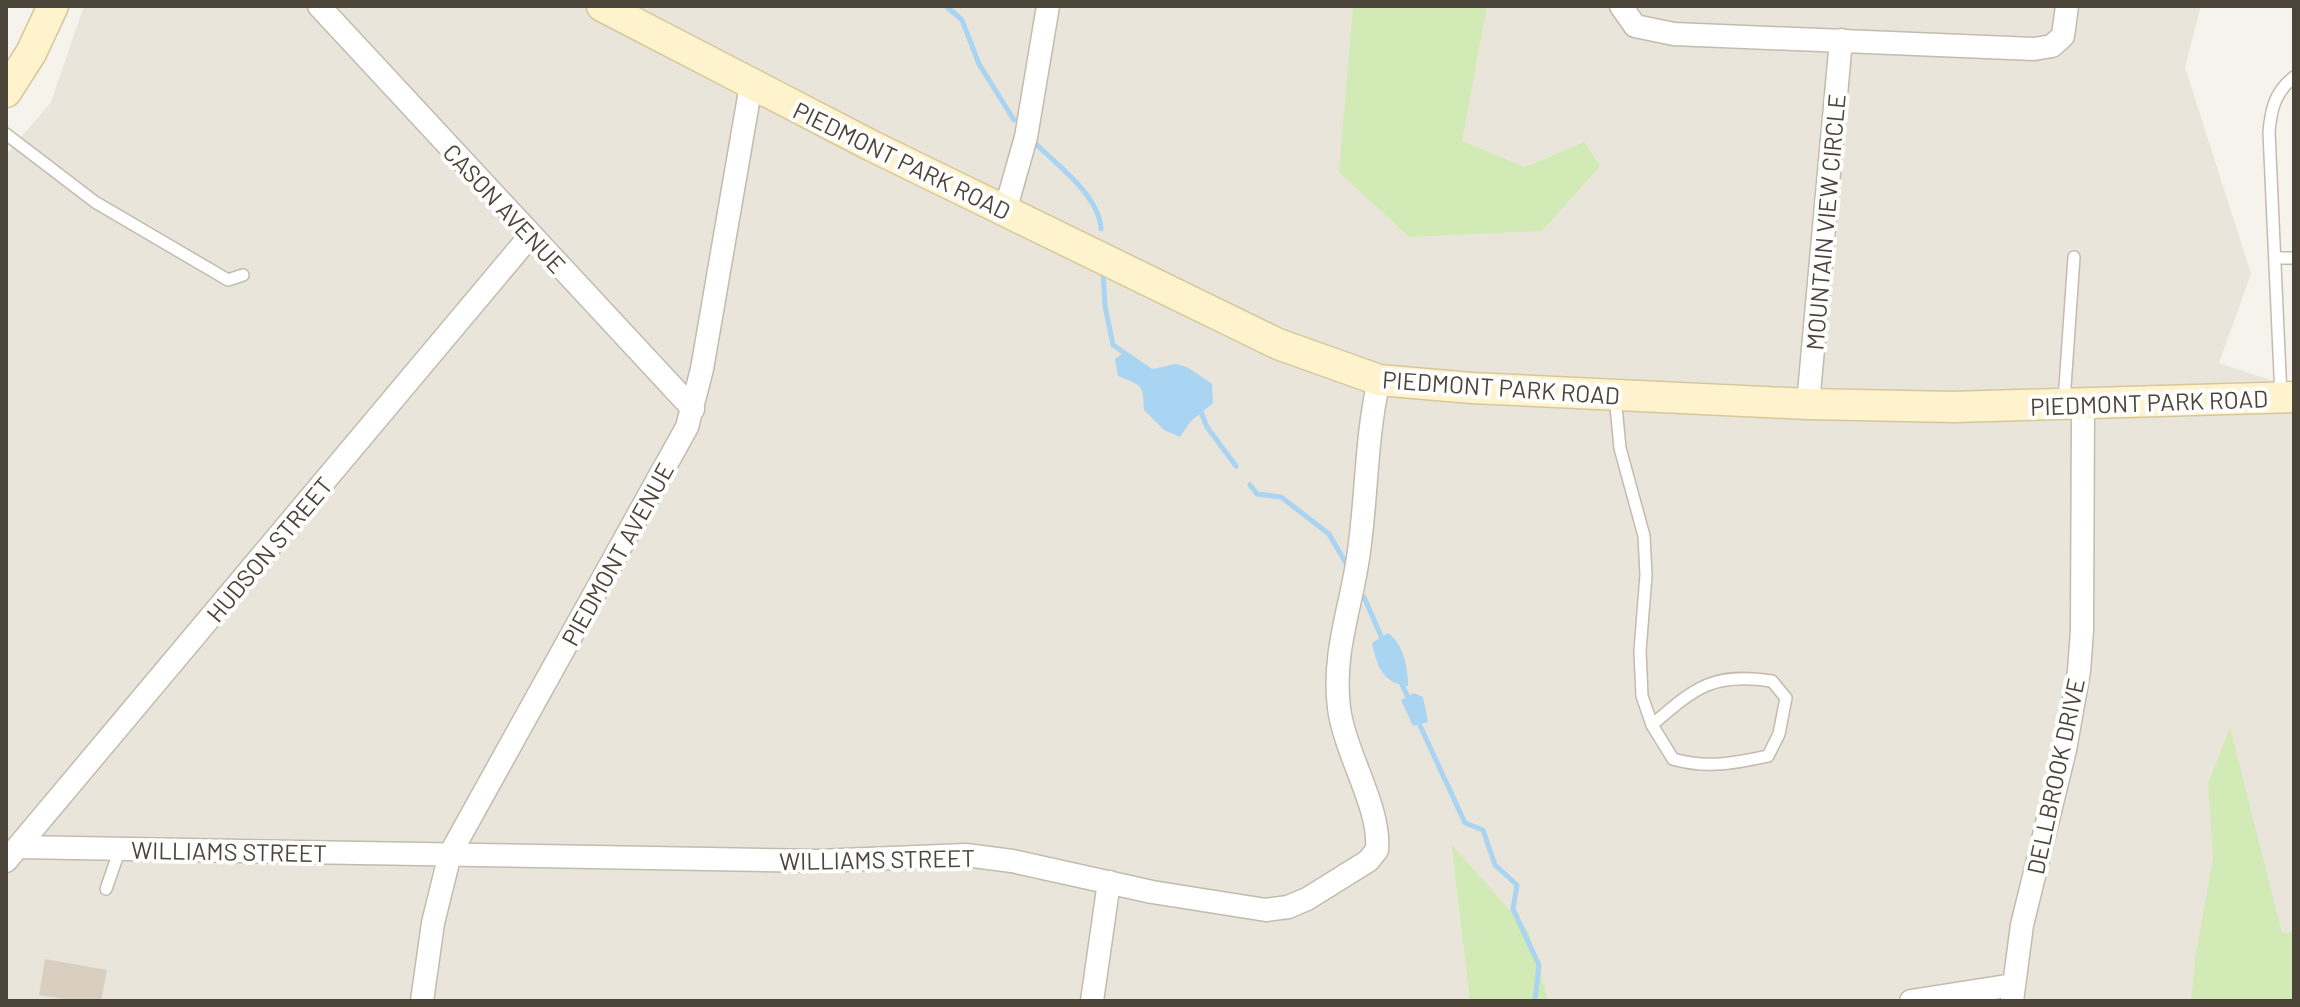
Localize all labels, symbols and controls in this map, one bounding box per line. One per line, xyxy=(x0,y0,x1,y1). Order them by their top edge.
street label: MOUNTAIN VIEW CIRCLE xyxy=(1799,93,1851,351)
street label: PIEDMONT PARK ROAD xyxy=(789,95,1015,225)
street label: CASON AVENUE xyxy=(438,137,572,279)
street label: PIEDMONT PARK ROAD xyxy=(1381,364,1621,410)
street label: PIEDMONT PARK ROAD xyxy=(2030,383,2268,421)
street label: PIEDMONT AVENUE xyxy=(555,458,679,650)
street label: HUDSON STREET xyxy=(200,471,338,627)
street label: DELLBROOK DRIVE xyxy=(2020,675,2090,877)
street label: WILLIAMS STREET xyxy=(131,835,327,867)
street label: WILLIAMS STREET xyxy=(779,843,975,875)

